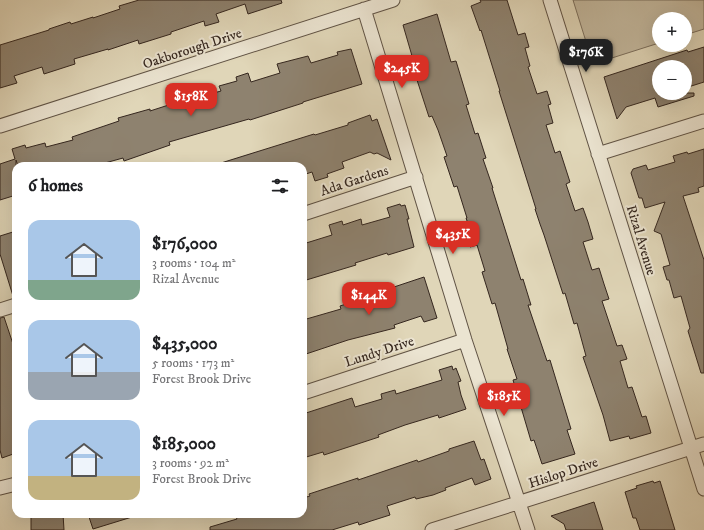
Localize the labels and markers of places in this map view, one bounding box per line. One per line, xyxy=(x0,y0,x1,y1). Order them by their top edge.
pin: $176K xyxy=(558,39,614,73)
pin: $245K xyxy=(374,55,430,89)
pin: $158K xyxy=(163,83,219,117)
pin: $435K xyxy=(425,221,481,255)
pin: $144K xyxy=(341,282,397,316)
pin: $185K xyxy=(476,383,532,417)

